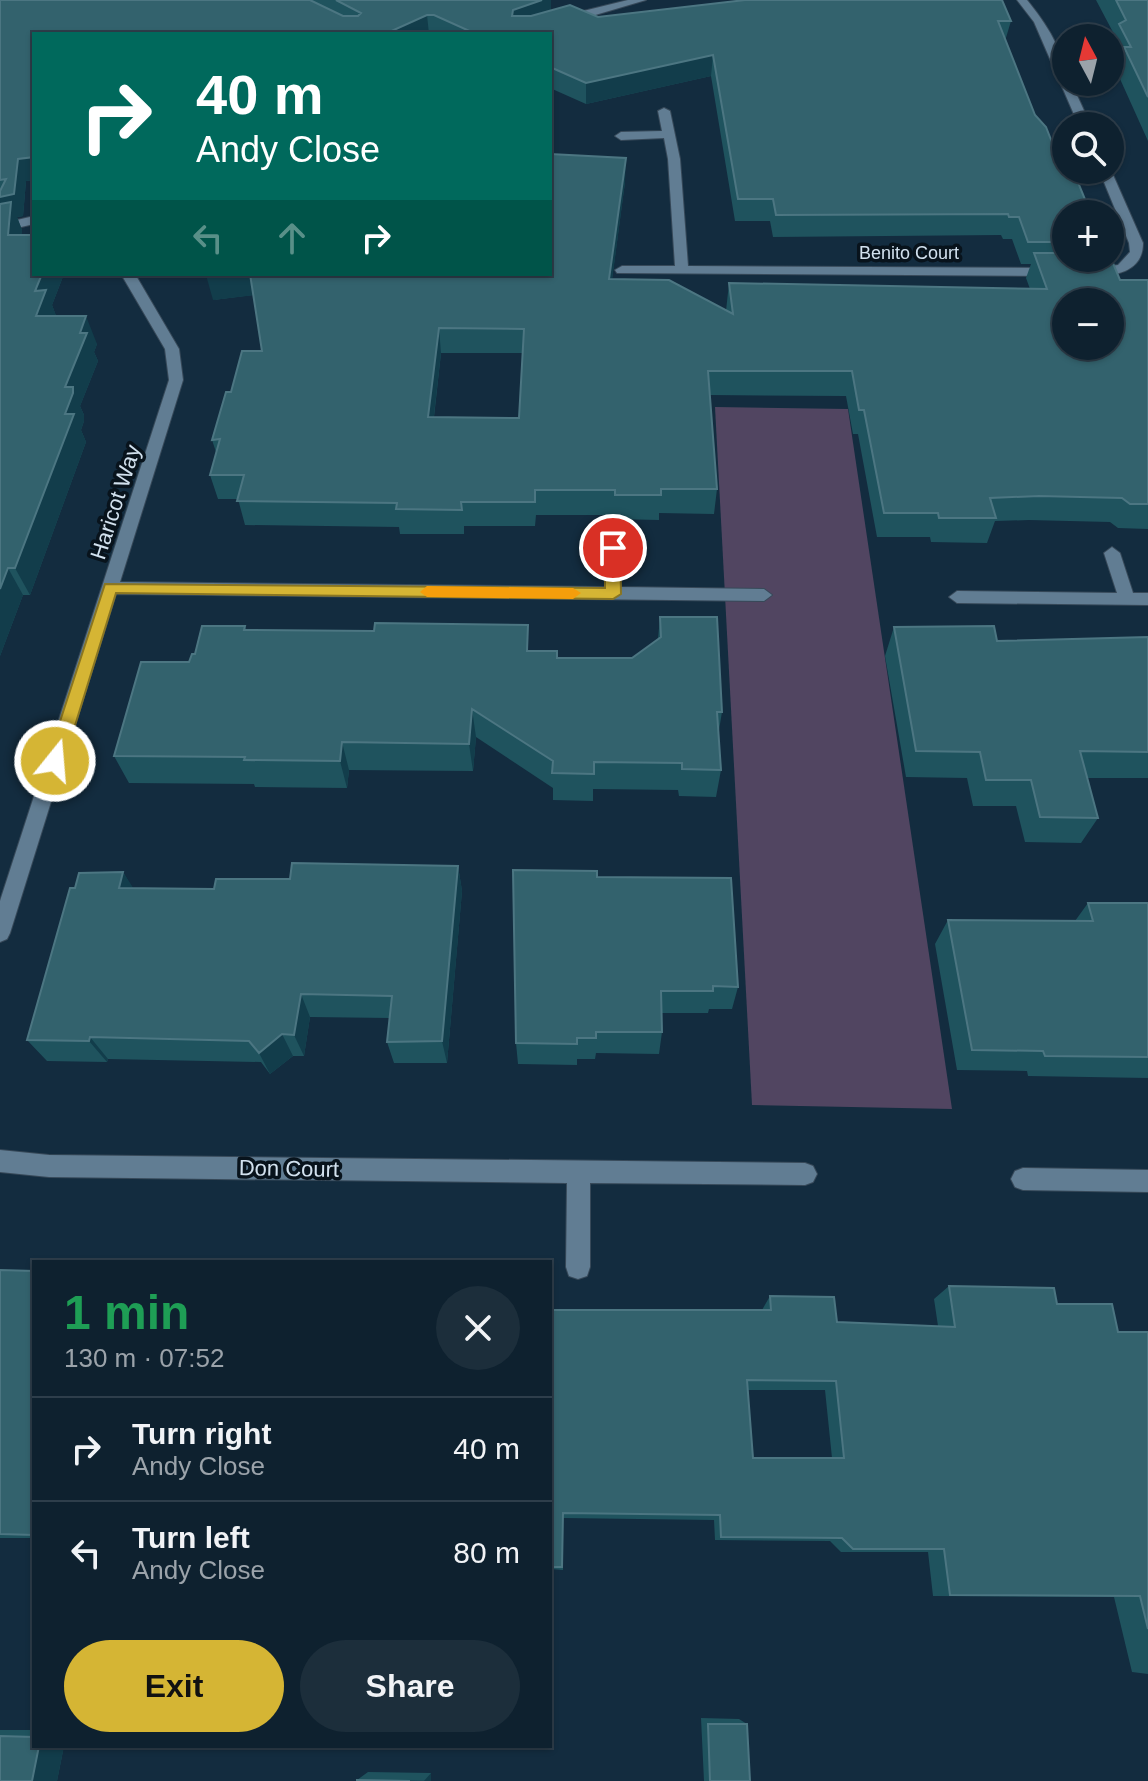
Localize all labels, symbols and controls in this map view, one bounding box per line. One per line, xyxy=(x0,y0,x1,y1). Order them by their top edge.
north arrow xyxy=(1052,24,1124,96)
map controls xyxy=(1052,24,1124,360)
text: 40 m xyxy=(196,63,324,126)
icon: right xyxy=(64,64,168,168)
button: search xyxy=(1052,112,1124,184)
text: Andy Close xyxy=(196,129,380,170)
button: + xyxy=(1052,200,1124,272)
icon: left xyxy=(186,216,230,260)
icon: ahead xyxy=(270,216,314,260)
icon: right xyxy=(354,216,398,260)
street label: Benito Court xyxy=(859,243,959,263)
button: − xyxy=(1052,288,1124,360)
street label: Haricot Way xyxy=(85,442,146,563)
pin xyxy=(579,514,647,582)
icon: arrive xyxy=(591,526,635,570)
position arrow xyxy=(13,719,97,803)
street label: Don Court xyxy=(239,1155,339,1182)
text: 1 min xyxy=(64,1286,189,1339)
button: close xyxy=(436,1286,520,1370)
text: 130 m · 07:52 xyxy=(64,1343,224,1373)
text: Turn right xyxy=(132,1417,271,1450)
icon: right xyxy=(64,1427,108,1471)
text: 40 m xyxy=(453,1432,520,1465)
text: Andy Close xyxy=(132,1451,265,1481)
text: Turn left xyxy=(132,1521,250,1554)
icon: left xyxy=(64,1531,108,1575)
text: 80 m xyxy=(453,1536,520,1569)
text: Andy Close xyxy=(132,1555,265,1585)
button: Exit xyxy=(64,1640,284,1732)
button: Share xyxy=(300,1640,520,1732)

